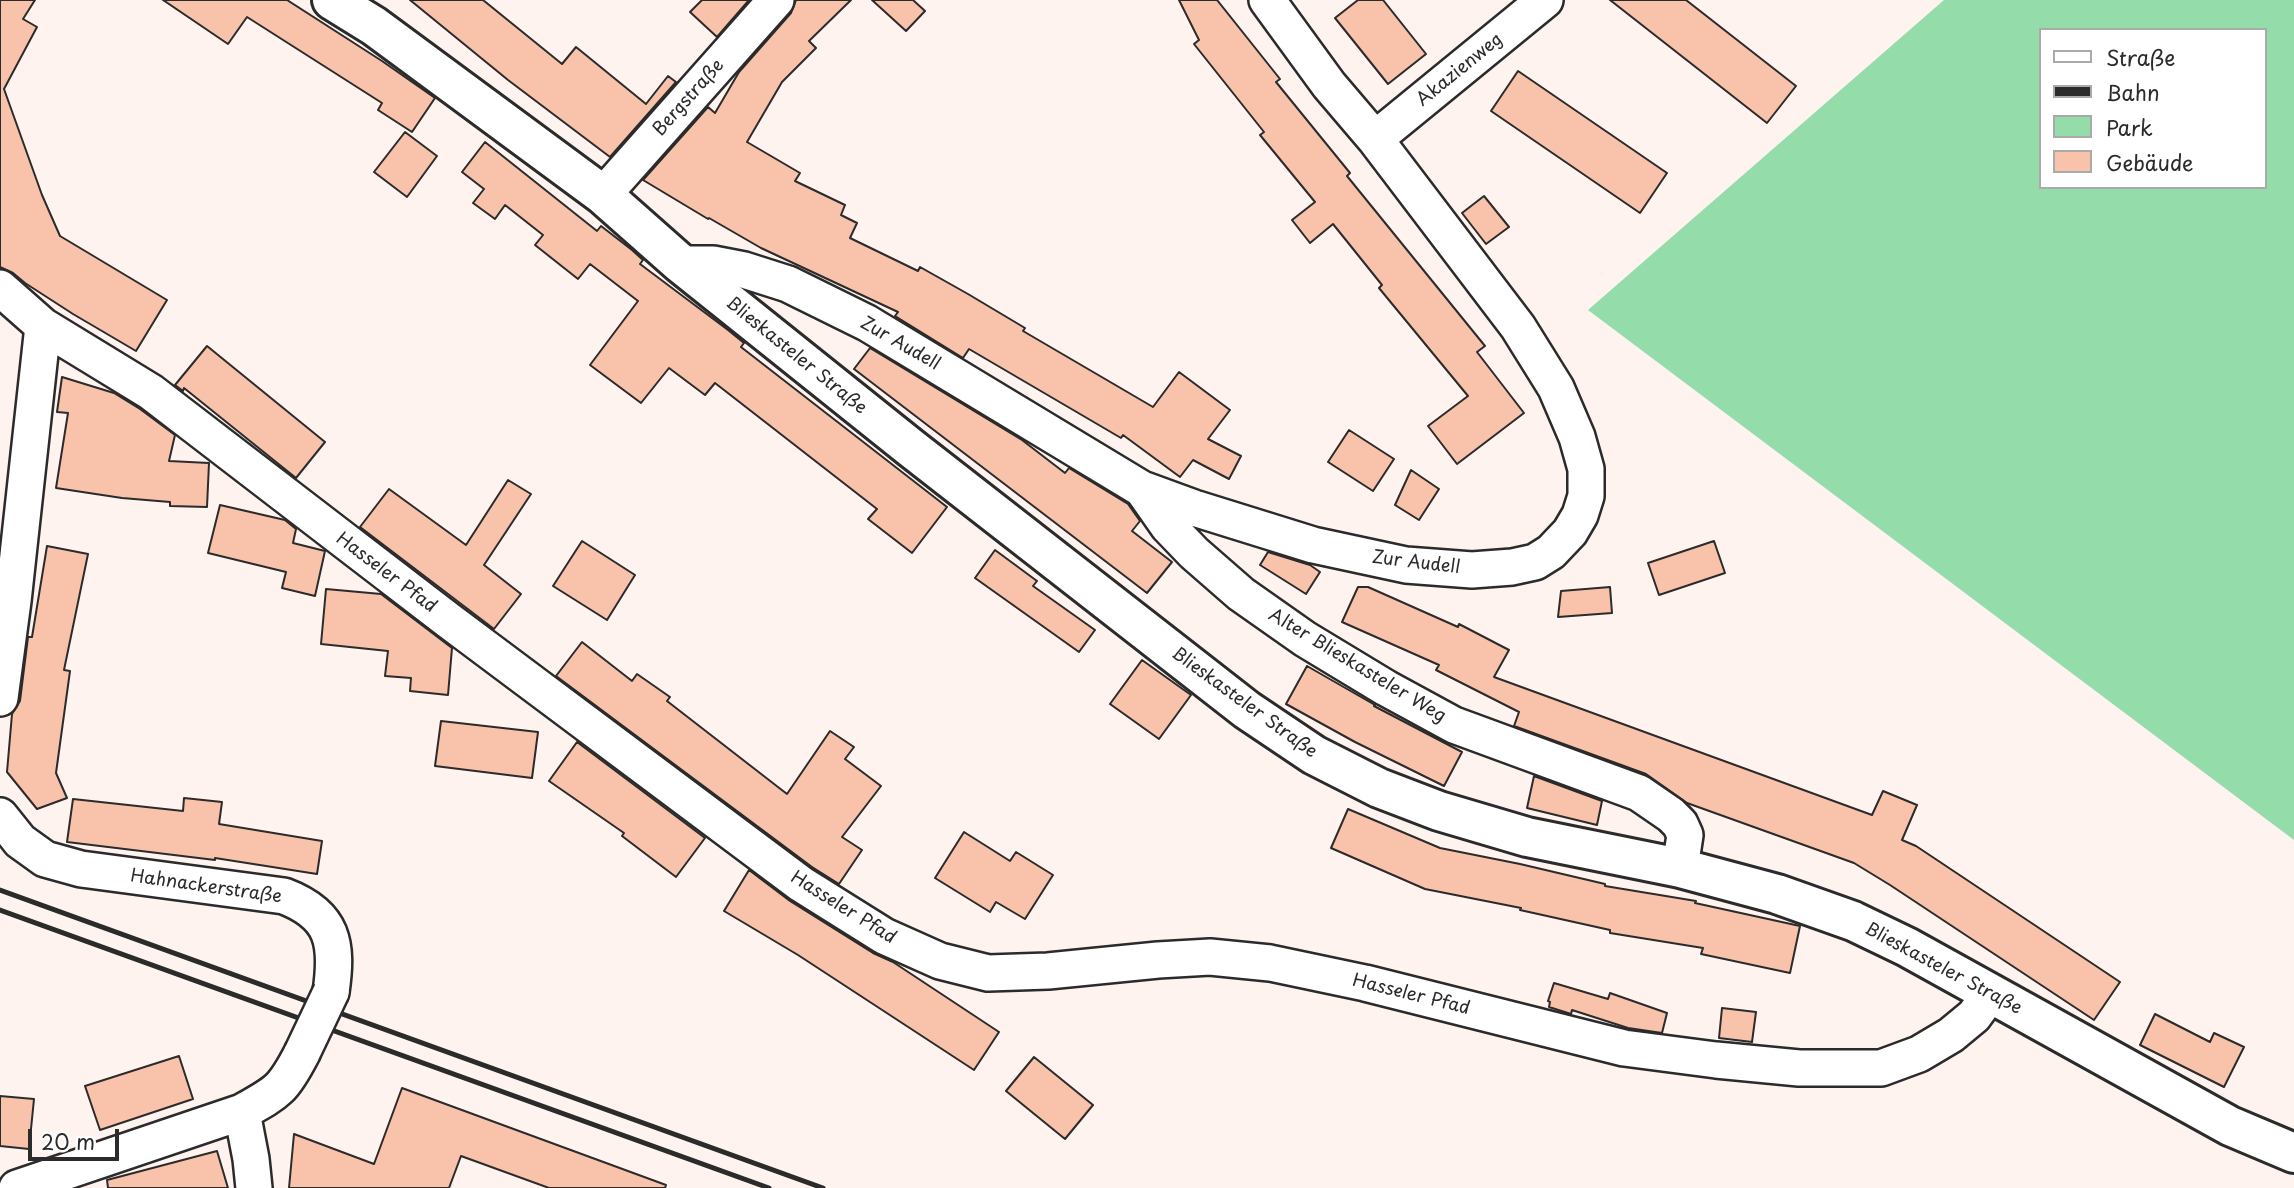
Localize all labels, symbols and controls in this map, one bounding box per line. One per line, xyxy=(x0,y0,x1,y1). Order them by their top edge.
legend xyxy=(2038,28,2266,189)
street label: Akazienweg xyxy=(1413,29,1507,111)
text: Straße xyxy=(2106,41,2175,73)
street label: Bergstraße xyxy=(649,55,729,141)
text: Bahn xyxy=(2106,76,2160,108)
text: Park xyxy=(2106,111,2153,143)
text: Gebäude xyxy=(2106,146,2193,178)
street label: Blieskasteler Straße xyxy=(721,293,871,419)
street label: Zur Audell xyxy=(856,313,944,375)
street label: Hasseler Pfad xyxy=(331,528,441,618)
street label: Zur Audell xyxy=(1371,547,1461,579)
street label: Alter Blieskasteler Weg xyxy=(1264,604,1450,728)
street label: Blieskasteler Straße xyxy=(1167,643,1321,763)
street label: Hahnackerstraße xyxy=(129,866,283,908)
street label: Hasseler Pfad xyxy=(786,867,900,949)
street label: Blieskasteler Straße xyxy=(1861,918,2025,1020)
street label: Hasseler Pfad xyxy=(1350,970,1472,1020)
scale bar xyxy=(32,1114,122,1158)
text: 20 m xyxy=(41,1125,95,1157)

